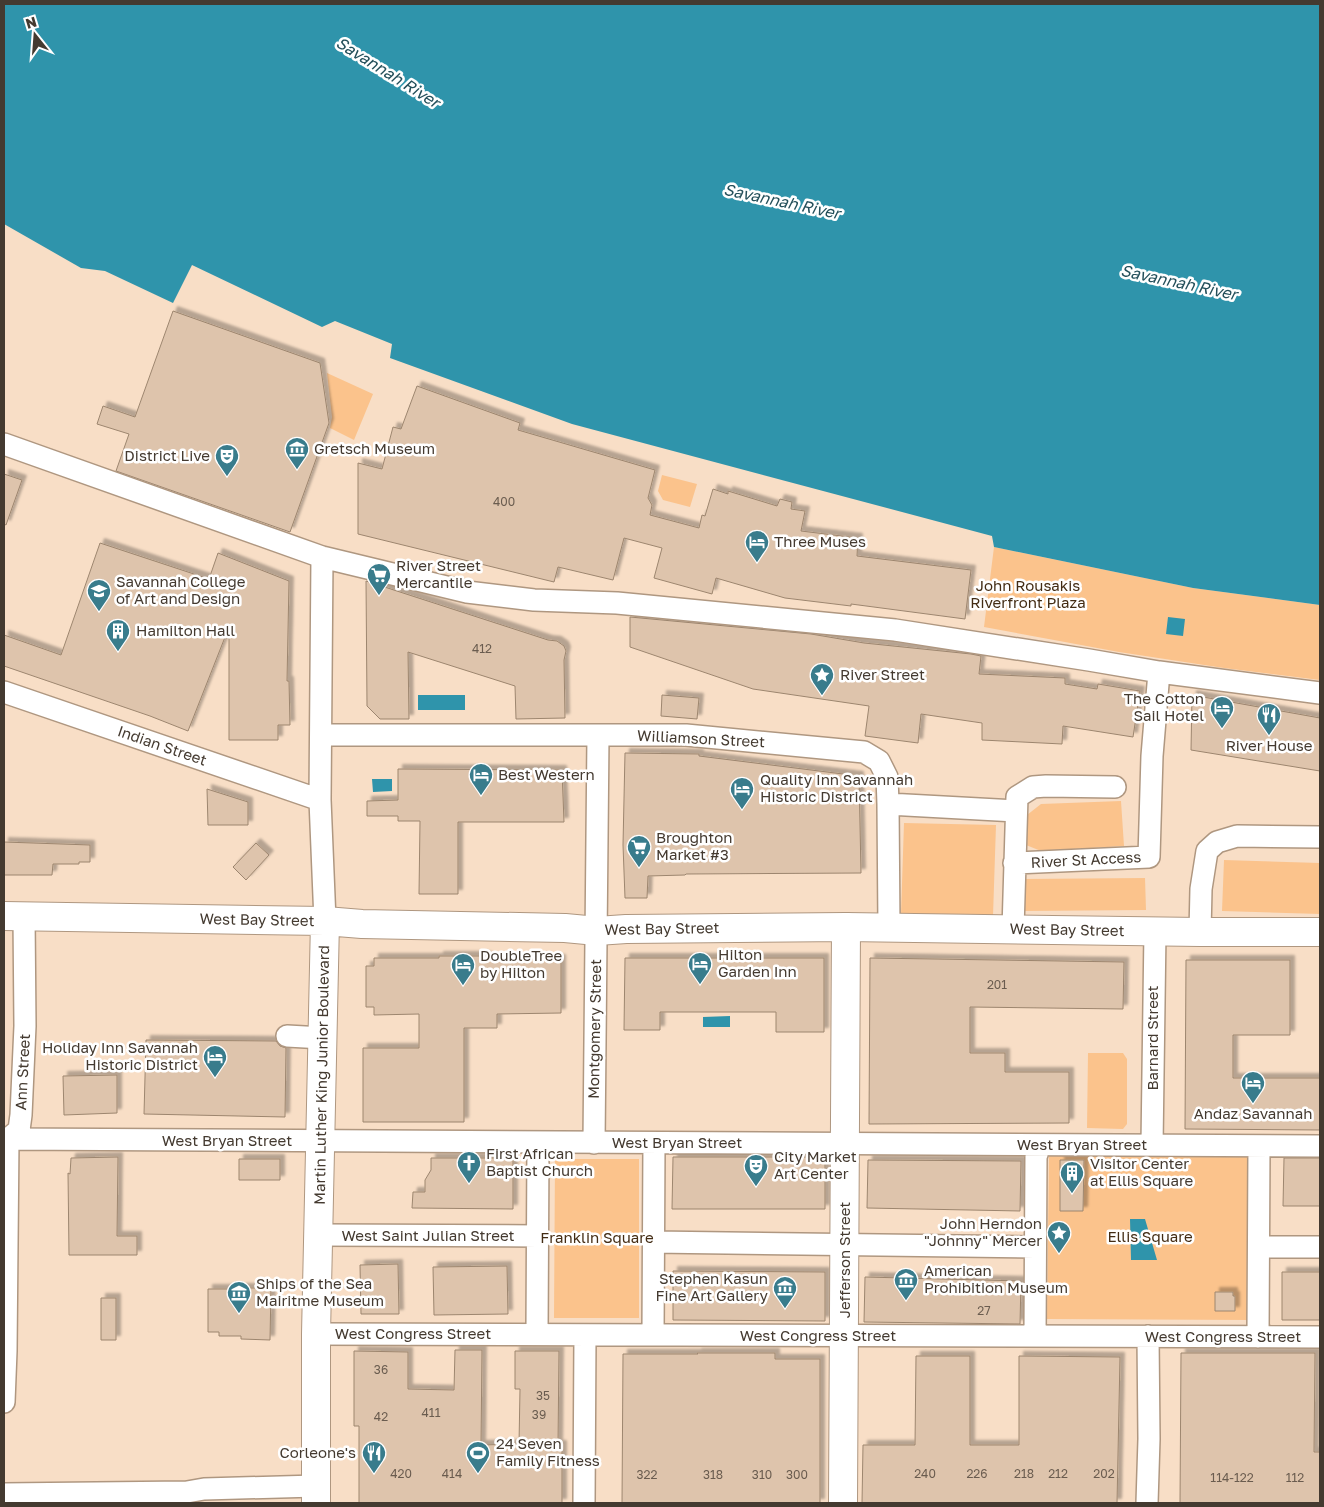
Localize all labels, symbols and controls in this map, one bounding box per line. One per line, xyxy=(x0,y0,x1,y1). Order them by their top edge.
north arrow xyxy=(10,10,60,60)
text: N xyxy=(23,12,39,32)
water label: Savannah River xyxy=(333,32,446,113)
water label: Savannah River xyxy=(722,179,845,224)
water label: Savannah River xyxy=(1119,260,1242,305)
museum icon: Gretsch Museum xyxy=(284,436,310,470)
place label: Gretsch Museum xyxy=(314,439,435,457)
theatre icon: District Live xyxy=(214,443,240,477)
place label: District Live xyxy=(124,446,210,464)
house number: 400 xyxy=(493,494,515,509)
hotel icon: Three Muses xyxy=(744,529,770,563)
place label: Three Muses xyxy=(774,532,866,550)
place label: River Street Mercantile xyxy=(396,556,481,591)
supermarket icon: River Street Mercantile xyxy=(366,562,392,596)
place label: Savannah College of Art and Design xyxy=(116,572,246,607)
park label: John Rousakis Riverfront Plaza xyxy=(970,576,1086,611)
school or university icon: Savannah College of Art and Design xyxy=(86,578,112,612)
building icon: Hamilton Hall xyxy=(105,618,131,652)
place label: Hamilton Hall xyxy=(136,621,235,639)
house number: 412 xyxy=(472,641,492,656)
place icon: River Street xyxy=(809,662,835,696)
place label: River Street xyxy=(840,665,925,683)
place label: The Cotton Sail Hotel xyxy=(1124,689,1204,724)
hotel icon: The Cotton Sail Hotel xyxy=(1209,695,1235,729)
restaurant icon: River House xyxy=(1256,702,1282,736)
street label: Indian Street xyxy=(115,721,209,769)
street label: Williamson Street xyxy=(637,726,765,750)
place label: River House xyxy=(1226,736,1313,754)
hotel icon: Best Western xyxy=(468,762,494,796)
place label: Best Western xyxy=(498,765,595,783)
place label: Quality Inn Savannah Historic District xyxy=(760,770,913,805)
hotel icon: Quality Inn Savannah Historic District xyxy=(729,776,755,810)
place label: Broughton Market #3 xyxy=(656,828,732,863)
supermarket icon: Broughton Market #3 xyxy=(626,834,652,868)
street label: River St Access xyxy=(1030,847,1142,871)
street label: West Bay Street xyxy=(199,909,315,929)
street label: West Bay Street xyxy=(604,918,720,938)
street label: West Bay Street xyxy=(1009,919,1125,939)
street label: Martin Luther King Junior Boulevard xyxy=(310,945,332,1205)
place label: Hilton Garden Inn xyxy=(718,945,797,980)
place label: DoubleTree by Hilton xyxy=(480,946,563,981)
hotel icon: Hilton Garden Inn xyxy=(687,951,713,985)
hotel icon: DoubleTree by Hilton xyxy=(450,952,476,986)
street label: Montgomery Street xyxy=(584,959,604,1099)
house number: 201 xyxy=(987,977,1007,992)
street label: Barnard Street xyxy=(1143,985,1161,1091)
street label: Ann Street xyxy=(11,1033,33,1111)
place label: Holiday Inn Savannah Historic District xyxy=(42,1038,198,1073)
hotel icon: Holiday Inn Savannah Historic District xyxy=(202,1044,228,1078)
hotel icon: Andaz Savannah xyxy=(1240,1070,1266,1104)
place label: Andaz Savannah xyxy=(1194,1104,1312,1122)
street label: West Bryan Street xyxy=(162,1131,292,1149)
street label: West Bryan Street xyxy=(612,1133,742,1151)
street label: West Bryan Street xyxy=(1017,1135,1147,1153)
place label: First African Baptist Church xyxy=(486,1144,593,1179)
place label: City Market Art Center xyxy=(774,1147,857,1182)
church icon: First African Baptist Church xyxy=(456,1150,482,1184)
theatre icon: City Market Art Center xyxy=(743,1153,769,1187)
place label: Visitor Center at Ellis Square xyxy=(1090,1154,1194,1189)
building icon: Visitor Center at Ellis Square xyxy=(1059,1160,1085,1194)
street label: Jefferson Street xyxy=(835,1202,853,1318)
place label: John Herndon "Johnny" Mercer xyxy=(924,1214,1042,1249)
place icon: John Herndon "Johnny" Mercer xyxy=(1046,1220,1072,1254)
street label: West Saint Julian Street xyxy=(341,1226,515,1244)
park label: Ellis Square xyxy=(1107,1227,1193,1245)
park label: Franklin Square xyxy=(540,1228,654,1246)
place label: American Prohibition Museum xyxy=(924,1261,1068,1296)
museum icon: American Prohibition Museum xyxy=(893,1267,919,1301)
place label: Stephen Kasun Fine Art Gallery xyxy=(656,1269,769,1304)
place label: Ships of the Sea Mairitme Museum xyxy=(256,1274,384,1309)
museum icon: Stephen Kasun Fine Art Gallery xyxy=(772,1275,798,1309)
museum icon: Ships of the Sea Mairitme Museum xyxy=(226,1280,252,1314)
house number: 27 xyxy=(977,1303,991,1318)
street label: West Congress Street xyxy=(335,1324,491,1342)
street label: West Congress Street xyxy=(740,1326,896,1344)
street label: West Congress Street xyxy=(1145,1327,1301,1345)
house number: 36 xyxy=(374,1362,388,1377)
house number: 35 xyxy=(536,1388,550,1403)
house number: 411 xyxy=(422,1405,441,1420)
house number: 39 xyxy=(532,1407,546,1422)
house number: 42 xyxy=(374,1409,388,1424)
place label: 24 Seven Family Fitness xyxy=(496,1434,600,1469)
restaurant icon: Corleone's xyxy=(361,1440,387,1474)
sports icon: 24 Seven Family Fitness xyxy=(465,1440,491,1474)
place label: Corleone's xyxy=(280,1443,356,1461)
house number: 420 xyxy=(390,1466,412,1481)
house number: 414 xyxy=(442,1466,462,1481)
house number: 240 xyxy=(914,1466,936,1481)
house number: 226 xyxy=(966,1466,988,1481)
house number: 218 xyxy=(1014,1466,1034,1481)
house number: 212 xyxy=(1048,1466,1068,1481)
house number: 202 xyxy=(1093,1466,1115,1481)
house number: 322 xyxy=(637,1467,658,1482)
house number: 318 xyxy=(703,1467,723,1482)
house number: 310 xyxy=(752,1467,772,1482)
house number: 300 xyxy=(786,1467,808,1482)
house number: 114-122 xyxy=(1210,1470,1254,1485)
house number: 112 xyxy=(1286,1470,1304,1485)

